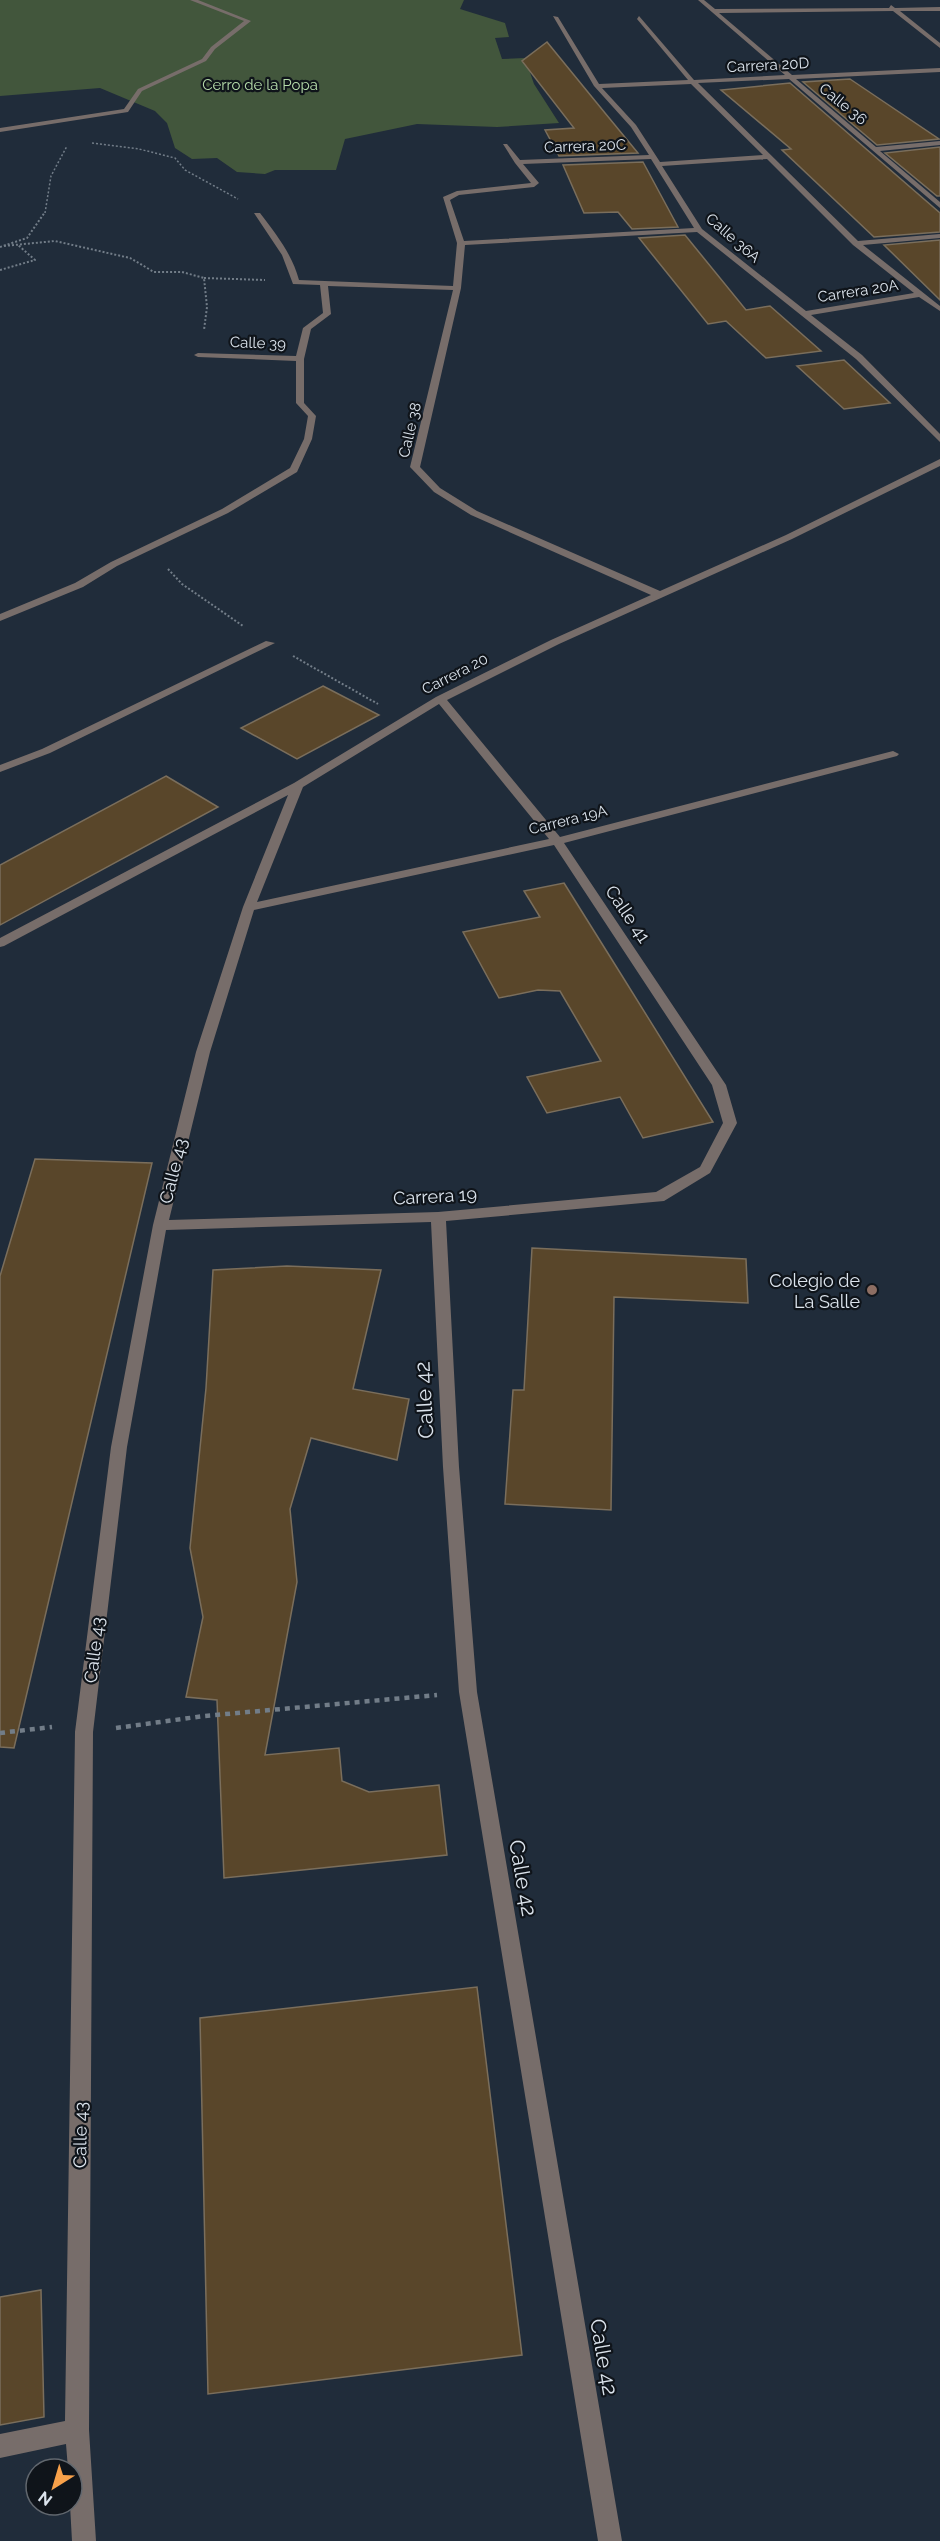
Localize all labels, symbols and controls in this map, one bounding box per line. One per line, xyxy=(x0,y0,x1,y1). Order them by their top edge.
street label: Carrera 20D xyxy=(726,54,810,76)
park label: Cerro de la Popa xyxy=(202,76,318,94)
street label: Calle 36 xyxy=(815,79,871,129)
street label: Carrera 20C xyxy=(544,136,626,156)
street label: Calle 36A xyxy=(702,209,764,267)
street label: Carrera 20A xyxy=(816,276,900,306)
street label: Calle 39 xyxy=(230,333,287,353)
street label: Calle 38 xyxy=(395,401,425,459)
street label: Carrera 20 xyxy=(419,650,491,698)
street label: Carrera 19A xyxy=(527,802,609,838)
street label: Calle 41 xyxy=(601,881,655,947)
street label: Calle 43 xyxy=(155,1136,191,1206)
street label: Carrera 19 xyxy=(393,1183,477,1209)
place label: Colegio de La Salle xyxy=(769,1270,860,1312)
marker: Colegio de La Salle xyxy=(865,1283,879,1297)
street label: Calle 42 xyxy=(409,1361,439,1439)
street label: Calle 43 xyxy=(80,1616,108,1684)
street label: Calle 42 xyxy=(504,1838,542,1918)
street label: Calle 43 xyxy=(69,2102,91,2168)
street label: Calle 42 xyxy=(585,2317,623,2397)
north arrow xyxy=(24,2457,84,2517)
text: N xyxy=(35,2487,56,2510)

